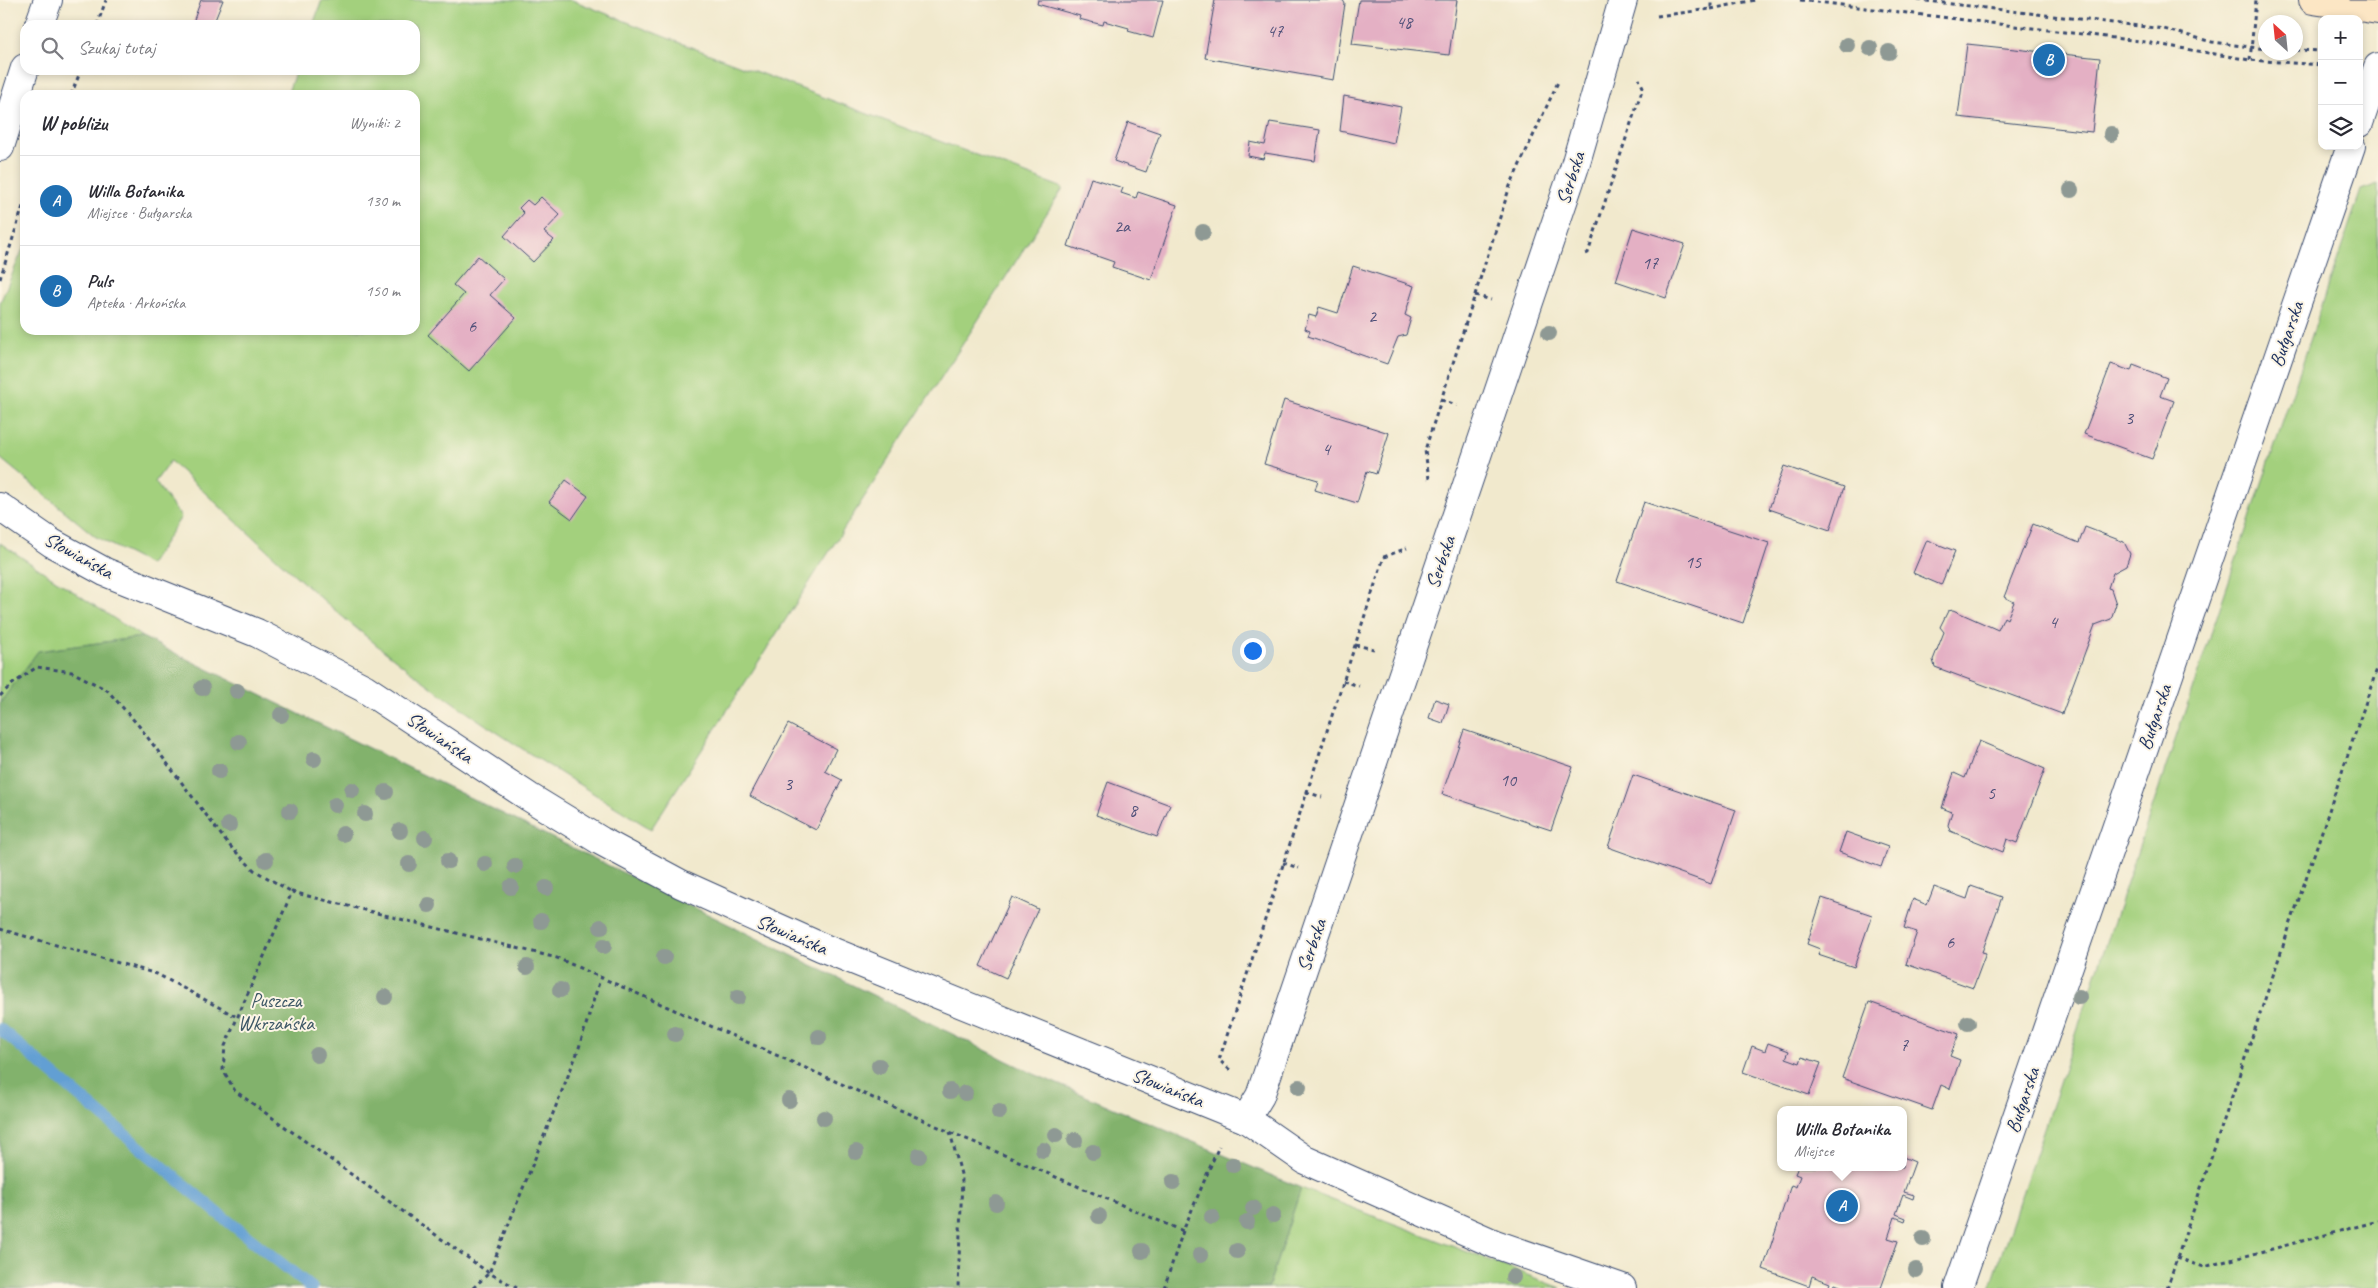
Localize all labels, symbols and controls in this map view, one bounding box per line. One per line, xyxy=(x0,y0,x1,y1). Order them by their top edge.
house number: 48 xyxy=(1396,11,1414,33)
north arrow xyxy=(2258,15,2303,60)
map controls xyxy=(2318,15,2363,150)
button: + xyxy=(2318,15,2363,60)
search box xyxy=(20,20,420,75)
house number: 47 xyxy=(1267,20,1284,42)
icon: search xyxy=(38,34,66,62)
text: Szukaj tutaj xyxy=(78,36,155,60)
pin: B xyxy=(2033,41,2065,79)
button: − xyxy=(2318,60,2363,105)
button: layers xyxy=(2318,105,2363,150)
text: W pobliżu xyxy=(40,110,107,136)
text: Wyniki: 2 xyxy=(349,113,400,133)
street label: Serbska xyxy=(1550,147,1591,208)
text: Willa Botanika xyxy=(87,179,183,203)
text: A xyxy=(52,191,60,211)
text: 130 m xyxy=(366,191,400,211)
text: Miejsce · Bułgarska xyxy=(87,203,191,223)
house number: 2a xyxy=(1114,215,1131,237)
house number: 17 xyxy=(1642,252,1659,274)
text: Puls xyxy=(87,269,113,293)
text: B xyxy=(52,281,60,301)
text: 150 m xyxy=(366,281,400,301)
text: Apteka · Arkońska xyxy=(87,293,185,313)
street label: Bułgarska xyxy=(2264,296,2310,370)
house number: 2 xyxy=(1368,305,1378,327)
house number: 6 xyxy=(468,315,477,337)
house number: 3 xyxy=(2125,407,2135,429)
house number: 4 xyxy=(1322,438,1332,460)
street label: Słowiańska xyxy=(40,526,119,585)
street label: Serbska xyxy=(1420,531,1462,592)
house number: 15 xyxy=(1685,551,1702,573)
house number: 4 xyxy=(2049,611,2059,633)
your location xyxy=(1240,638,1266,664)
street label: Bułgarska xyxy=(2132,679,2178,753)
street label: Słowiańska xyxy=(402,706,479,770)
house number: 10 xyxy=(1500,769,1518,791)
house number: 3 xyxy=(784,773,794,795)
house number: 5 xyxy=(1987,782,1996,804)
house number: 8 xyxy=(1129,799,1139,821)
street label: Słowiańska xyxy=(752,908,832,961)
street label: Serbska xyxy=(1291,914,1333,975)
house number: 6 xyxy=(1946,931,1955,953)
park label: Puszcza Wkrzańska xyxy=(238,988,315,1036)
house number: 7 xyxy=(1900,1034,1909,1056)
street label: Słowiańska xyxy=(1128,1062,1209,1114)
street label: Bułgarska xyxy=(2000,1062,2046,1136)
popup xyxy=(1777,1106,1907,1171)
text: Willa Botanika xyxy=(1794,1117,1890,1141)
text: Miejsce xyxy=(1794,1141,1834,1161)
pin: A xyxy=(1826,1187,1858,1225)

